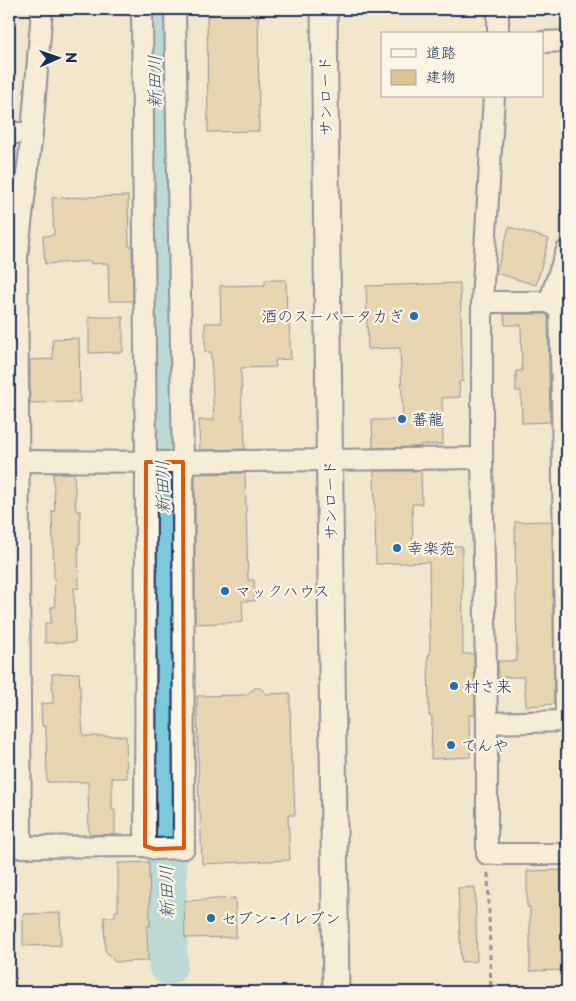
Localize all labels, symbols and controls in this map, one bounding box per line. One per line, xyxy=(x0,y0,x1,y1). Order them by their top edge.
north arrow xyxy=(32,32,82,82)
legend xyxy=(381,32,544,98)
text: 道路 xyxy=(426,40,456,63)
text: N xyxy=(61,52,82,63)
water label: 新田川 xyxy=(140,55,167,109)
street label: サンロード xyxy=(311,56,337,136)
text: 建物 xyxy=(426,64,456,87)
place label: 酒のスーパータカぎ xyxy=(261,303,404,327)
marker: 酒のスーパータカぎ xyxy=(408,310,420,322)
place label: 蕃龍 xyxy=(412,406,444,430)
marker: 蕃龍 xyxy=(396,413,408,425)
water label: 新田川 xyxy=(148,460,175,514)
street label: サンロード xyxy=(316,460,342,540)
place label: 幸楽苑 xyxy=(407,535,455,559)
marker: 幸楽苑 xyxy=(391,542,403,554)
place label: マックハウス xyxy=(235,578,330,602)
marker: マックハウス xyxy=(219,585,231,597)
place label: 村さ来 xyxy=(464,673,512,697)
marker: 村さ来 xyxy=(448,680,460,692)
place label: てんや xyxy=(461,732,509,756)
marker: てんや xyxy=(445,739,457,751)
water label: 新田川 xyxy=(152,865,179,919)
place label: セブン-イレブン xyxy=(221,905,341,929)
marker: セブン-イレブン xyxy=(205,912,217,924)

